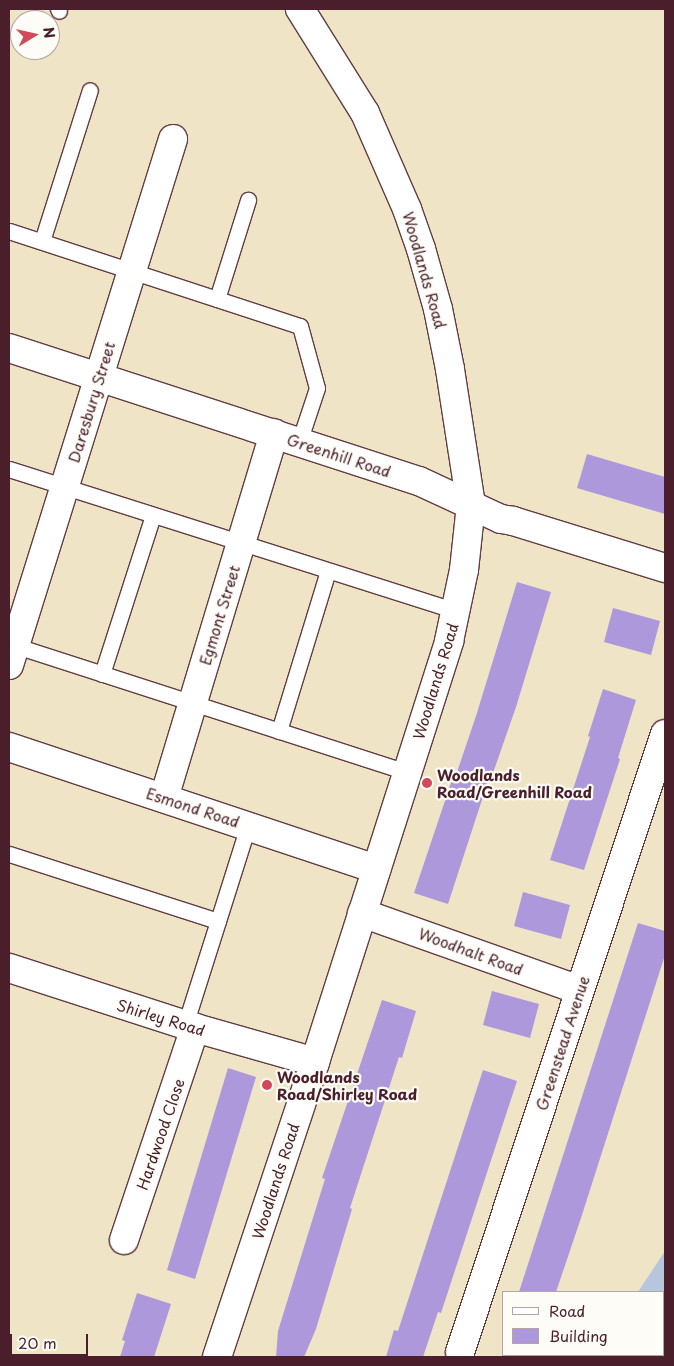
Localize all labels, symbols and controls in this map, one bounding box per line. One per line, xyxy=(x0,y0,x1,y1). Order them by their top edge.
north arrow xyxy=(10,10,60,60)
text: N xyxy=(38,26,61,40)
street label: Woodlands Road xyxy=(400,210,450,330)
street label: Daresbury Street xyxy=(64,339,118,465)
street label: Greenhill Road xyxy=(285,430,393,480)
street label: Egmont Street xyxy=(195,563,243,667)
street label: Woodlands Road xyxy=(409,621,461,741)
place label: Woodlands Road/Greenhill Road xyxy=(437,765,593,800)
marker: Woodlands Road/Greenhill Road xyxy=(421,777,433,789)
street label: Esmond Road xyxy=(144,784,242,830)
street label: Woodhalt Road xyxy=(416,924,526,978)
street label: Greenstead Avenue xyxy=(532,974,592,1112)
street label: Shirley Road xyxy=(114,995,208,1039)
place label: Woodlands Road/Shirley Road xyxy=(277,1067,418,1102)
street label: Hardwood Close xyxy=(132,1076,188,1192)
marker: Woodlands Road/Shirley Road xyxy=(261,1079,273,1091)
street label: Woodlands Road xyxy=(248,1121,302,1241)
legend xyxy=(502,1291,664,1356)
text: Road xyxy=(549,1299,585,1322)
scale bar xyxy=(12,1324,90,1356)
text: Building xyxy=(549,1324,608,1347)
text: 20 m xyxy=(18,1331,57,1354)

